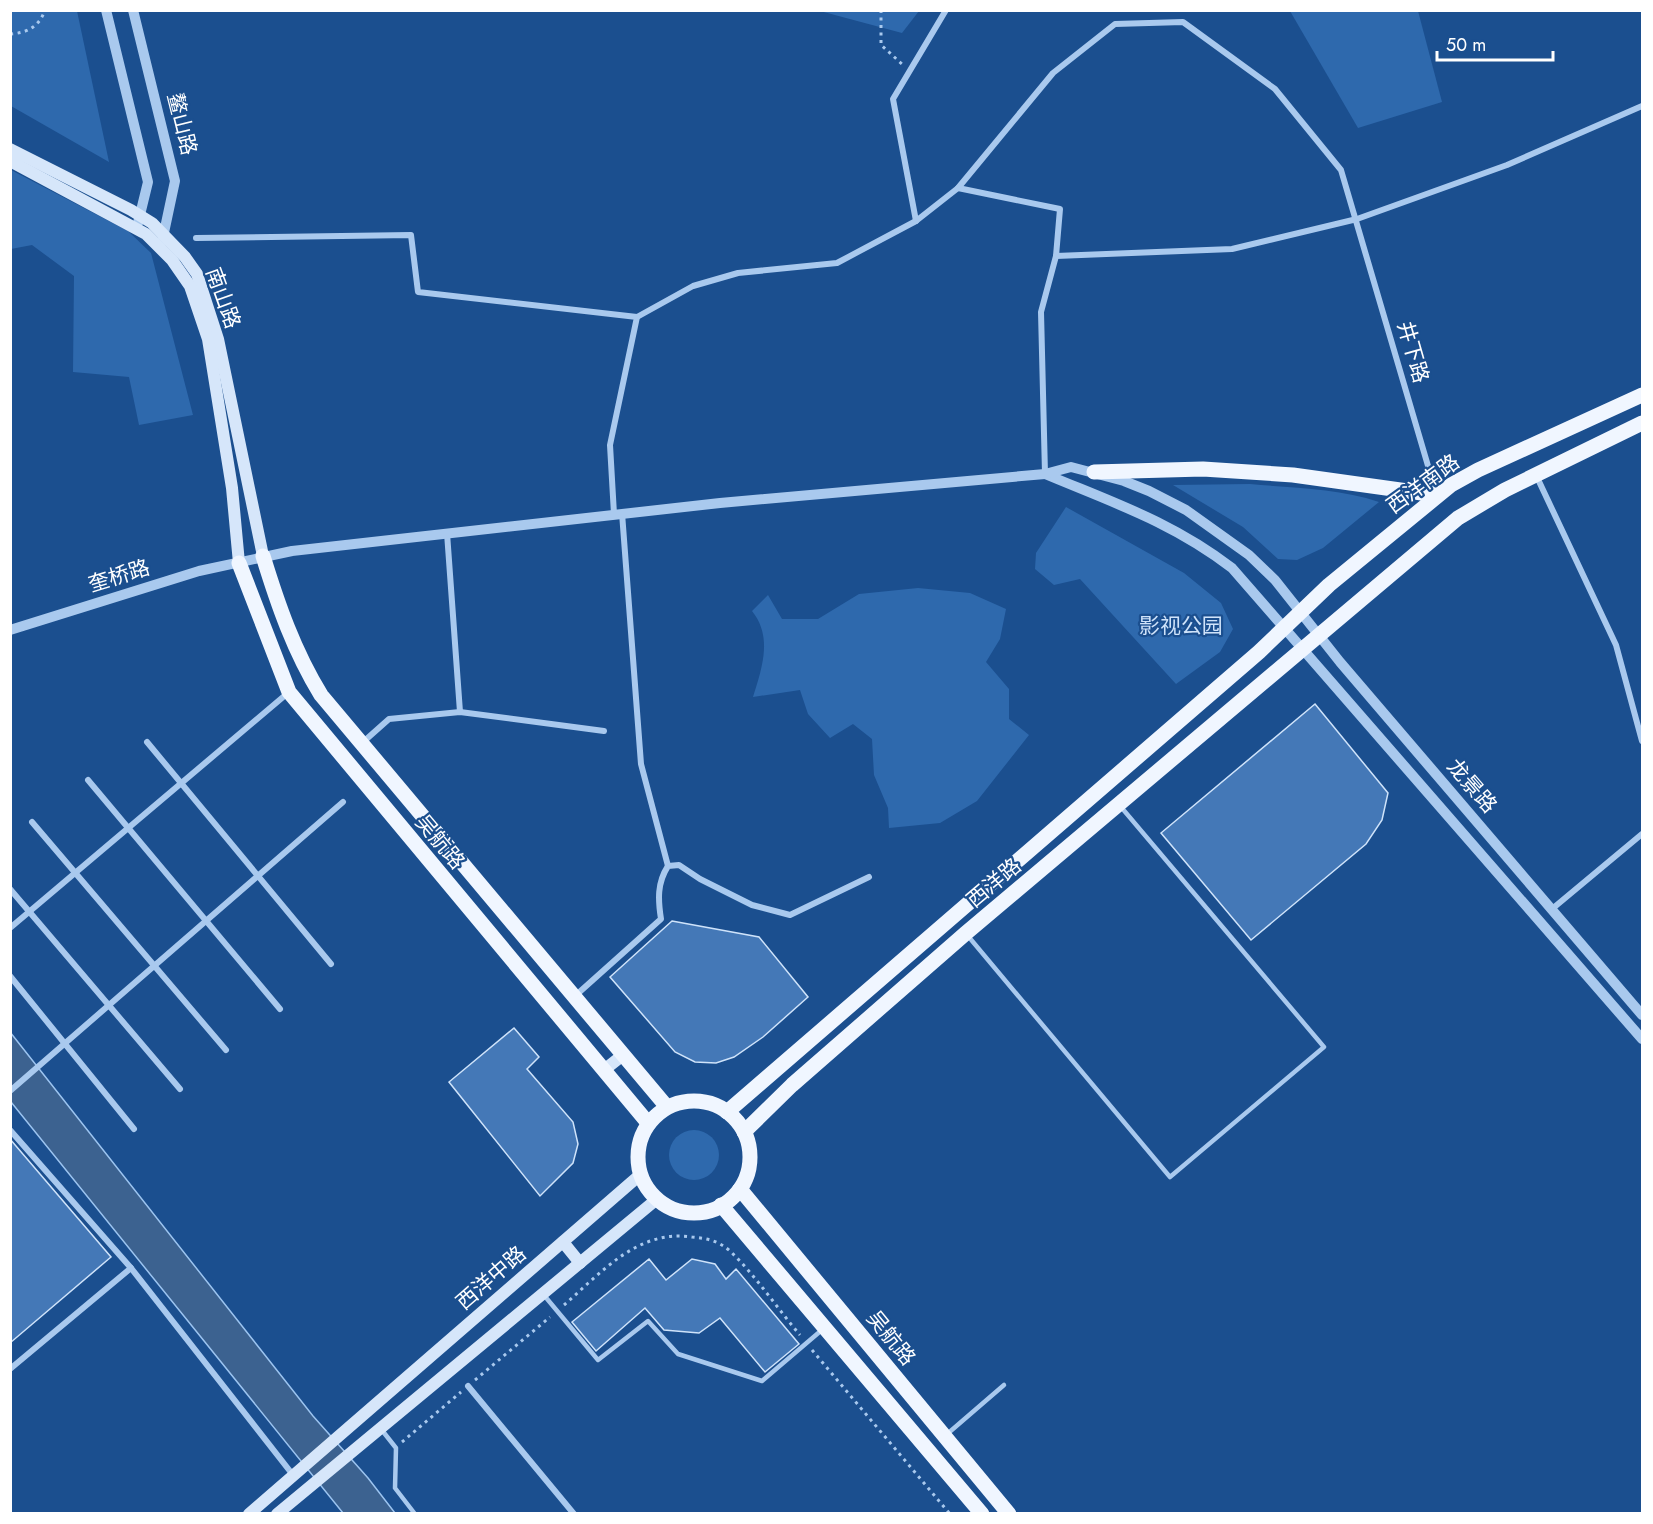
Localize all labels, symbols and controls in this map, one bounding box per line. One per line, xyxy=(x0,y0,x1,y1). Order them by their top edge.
scale bar xyxy=(1437,24,1552,62)
text: 50 m xyxy=(1446,32,1486,58)
street label: 鳌山路 xyxy=(160,90,204,158)
street label: 南山路 xyxy=(198,263,248,333)
street label: 井下路 xyxy=(1390,318,1436,386)
street label: 西洋南路 xyxy=(1380,447,1466,521)
street label: 奎桥路 xyxy=(84,552,154,600)
park label: 影视公园 xyxy=(1139,611,1223,641)
street label: 龙景路 xyxy=(1440,752,1504,820)
street label: 吴航路 xyxy=(408,808,472,876)
street label: 西洋路 xyxy=(960,851,1028,915)
street label: 西洋中路 xyxy=(449,1239,533,1317)
street label: 吴航路 xyxy=(860,1304,922,1372)

